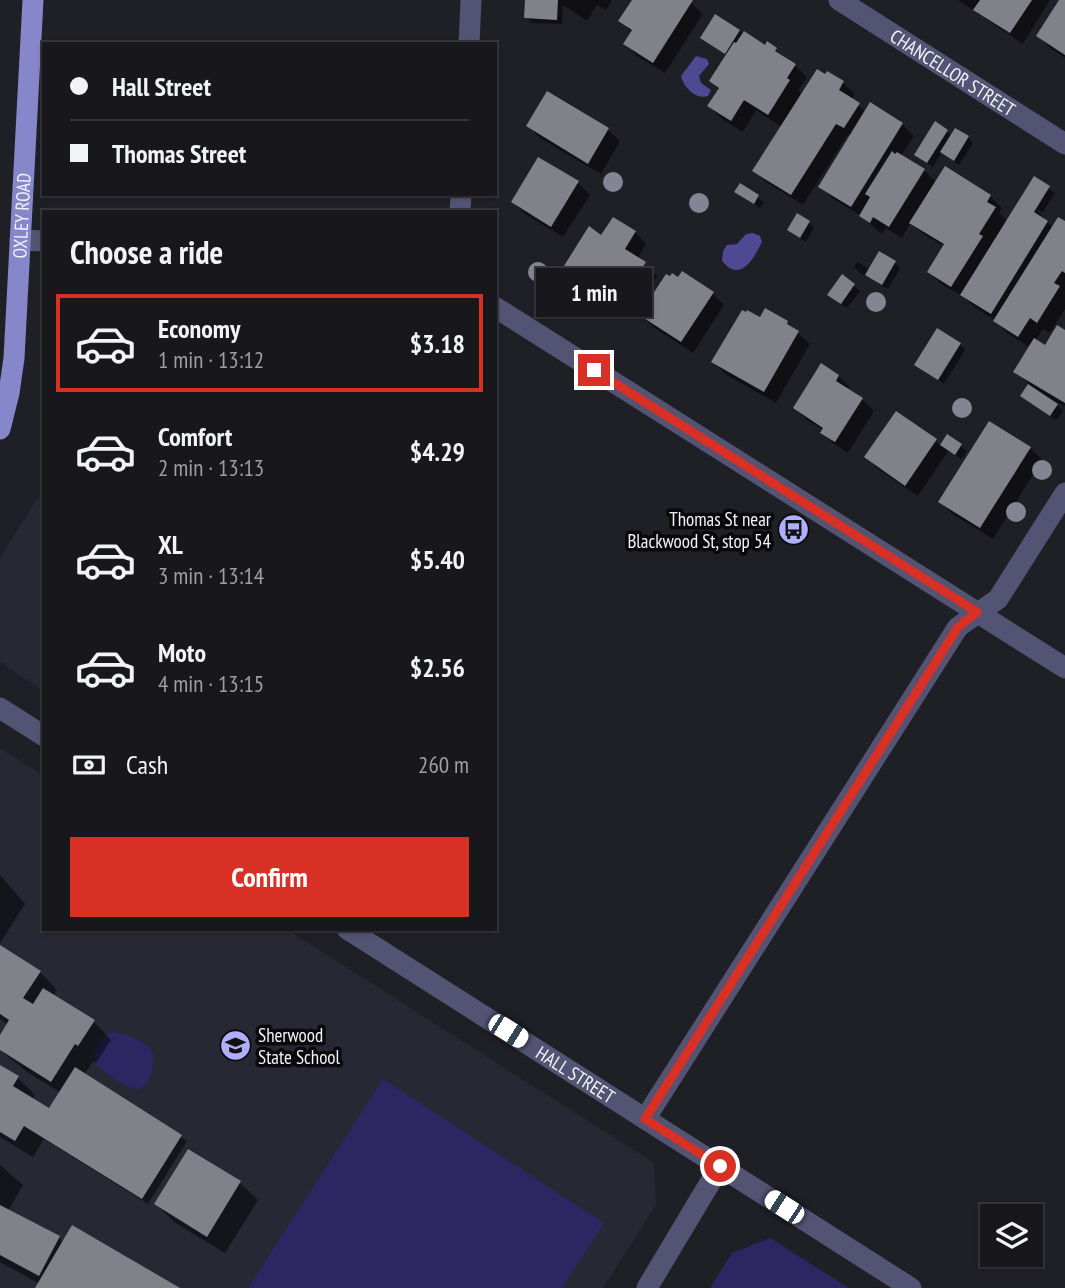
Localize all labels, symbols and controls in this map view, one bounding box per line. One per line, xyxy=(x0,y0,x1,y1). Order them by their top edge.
street label: CHANCELLOR STREET xyxy=(886,24,1020,122)
text: Hall Street xyxy=(112,70,211,103)
text: Thomas Street xyxy=(112,137,246,170)
street label: OXLEY ROAD xyxy=(7,172,36,259)
text: Choose a ride xyxy=(70,231,223,273)
callout: 1 min xyxy=(536,268,652,318)
text: 1 min xyxy=(571,278,617,307)
icon: car xyxy=(74,312,137,375)
text: Economy xyxy=(158,312,240,345)
text: $3.18 xyxy=(410,327,465,360)
text: 1 min · 13:12 xyxy=(158,345,264,374)
route end xyxy=(578,354,610,386)
icon: car xyxy=(74,420,137,483)
text: Comfort xyxy=(158,420,232,453)
text: $4.29 xyxy=(410,435,465,468)
text: 2 min · 13:13 xyxy=(158,453,264,482)
place label: Thomas St near Blackwood St, stop 54 xyxy=(627,507,772,553)
bus stop icon: Thomas St near Blackwood St, stop 54 xyxy=(777,513,811,547)
icon: car xyxy=(74,528,137,591)
text: XL xyxy=(158,528,183,561)
text: $5.40 xyxy=(410,543,465,576)
text: 3 min · 13:14 xyxy=(158,561,264,590)
icon: car xyxy=(74,636,137,699)
text: Moto xyxy=(158,636,206,669)
text: $2.56 xyxy=(410,651,465,684)
text: 4 min · 13:15 xyxy=(158,669,264,698)
icon: cash xyxy=(70,746,108,784)
text: Cash xyxy=(126,748,168,781)
text: 260 m xyxy=(418,750,469,779)
button: Confirm xyxy=(70,837,469,917)
car xyxy=(485,1011,532,1051)
place label: Sherwood State School xyxy=(258,1023,341,1069)
school or university icon: Sherwood State School xyxy=(218,1029,252,1063)
street label: HALL STREET xyxy=(532,1041,620,1109)
route start xyxy=(704,1150,736,1182)
car xyxy=(761,1187,808,1227)
map controls xyxy=(980,1204,1043,1267)
button: layers xyxy=(980,1204,1043,1267)

